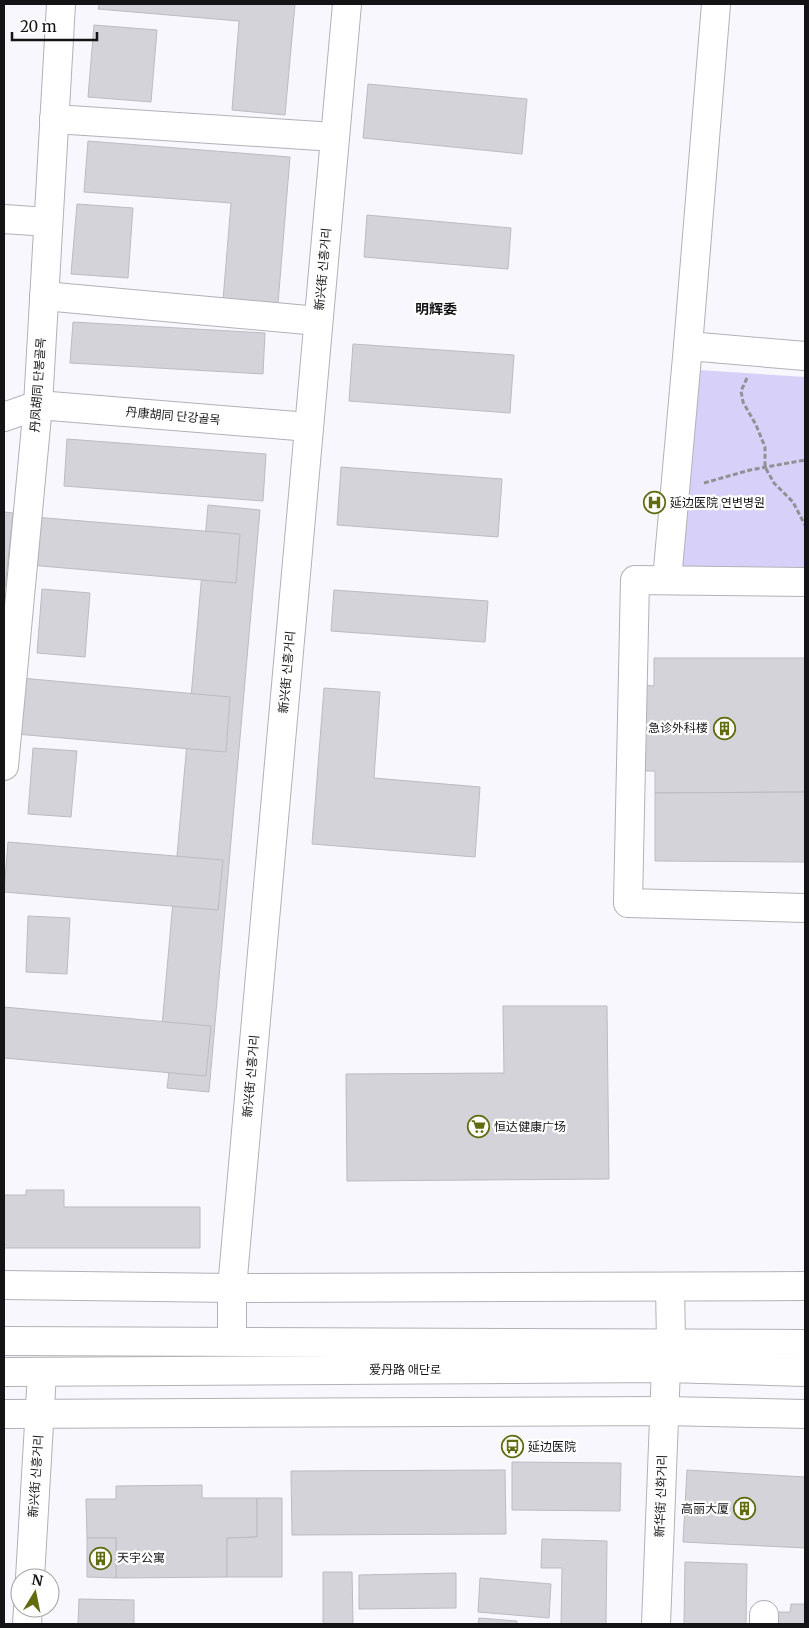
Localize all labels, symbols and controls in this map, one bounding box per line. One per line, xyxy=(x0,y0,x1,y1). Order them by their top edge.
scale bar xyxy=(12,10,98,42)
text: 20 m xyxy=(20,17,57,36)
street label: 新兴街 신흥거리 xyxy=(311,227,334,311)
district label: 明辉委 xyxy=(415,300,457,318)
street label: 丹凤胡同 단봉골목 xyxy=(27,337,48,433)
street label: 丹康胡同 단강골목 xyxy=(125,404,221,427)
hospital icon: 延边医院 연변병원 xyxy=(642,491,666,515)
place label: 延边医院 연변병원 xyxy=(670,495,765,510)
street label: 新兴街 신흥거리 xyxy=(275,630,298,714)
building icon: 急诊外科楼 xyxy=(712,716,736,740)
place label: 急诊外科楼 xyxy=(648,720,708,735)
street label: 新兴街 신흥거리 xyxy=(239,1034,262,1118)
supermarket icon: 恒达健康广场 xyxy=(466,1115,490,1139)
place label: 恒达健康广场 xyxy=(494,1119,566,1134)
street label: 爱丹路 애단로 xyxy=(369,1362,441,1377)
street label: 新兴街 신흥거리 xyxy=(25,1434,46,1518)
bus stop icon: 延边医院 xyxy=(500,1435,524,1459)
place label: 延边医院 xyxy=(528,1439,576,1454)
street label: 新华街 신화거리 xyxy=(652,1454,669,1538)
building icon: 高丽大厦 xyxy=(733,1497,757,1521)
place label: 高丽大厦 xyxy=(681,1501,729,1516)
building icon: 天宇公寓 xyxy=(89,1546,113,1570)
place label: 天宇公寓 xyxy=(117,1550,165,1565)
north arrow xyxy=(10,1568,60,1618)
text: N xyxy=(30,1570,44,1590)

